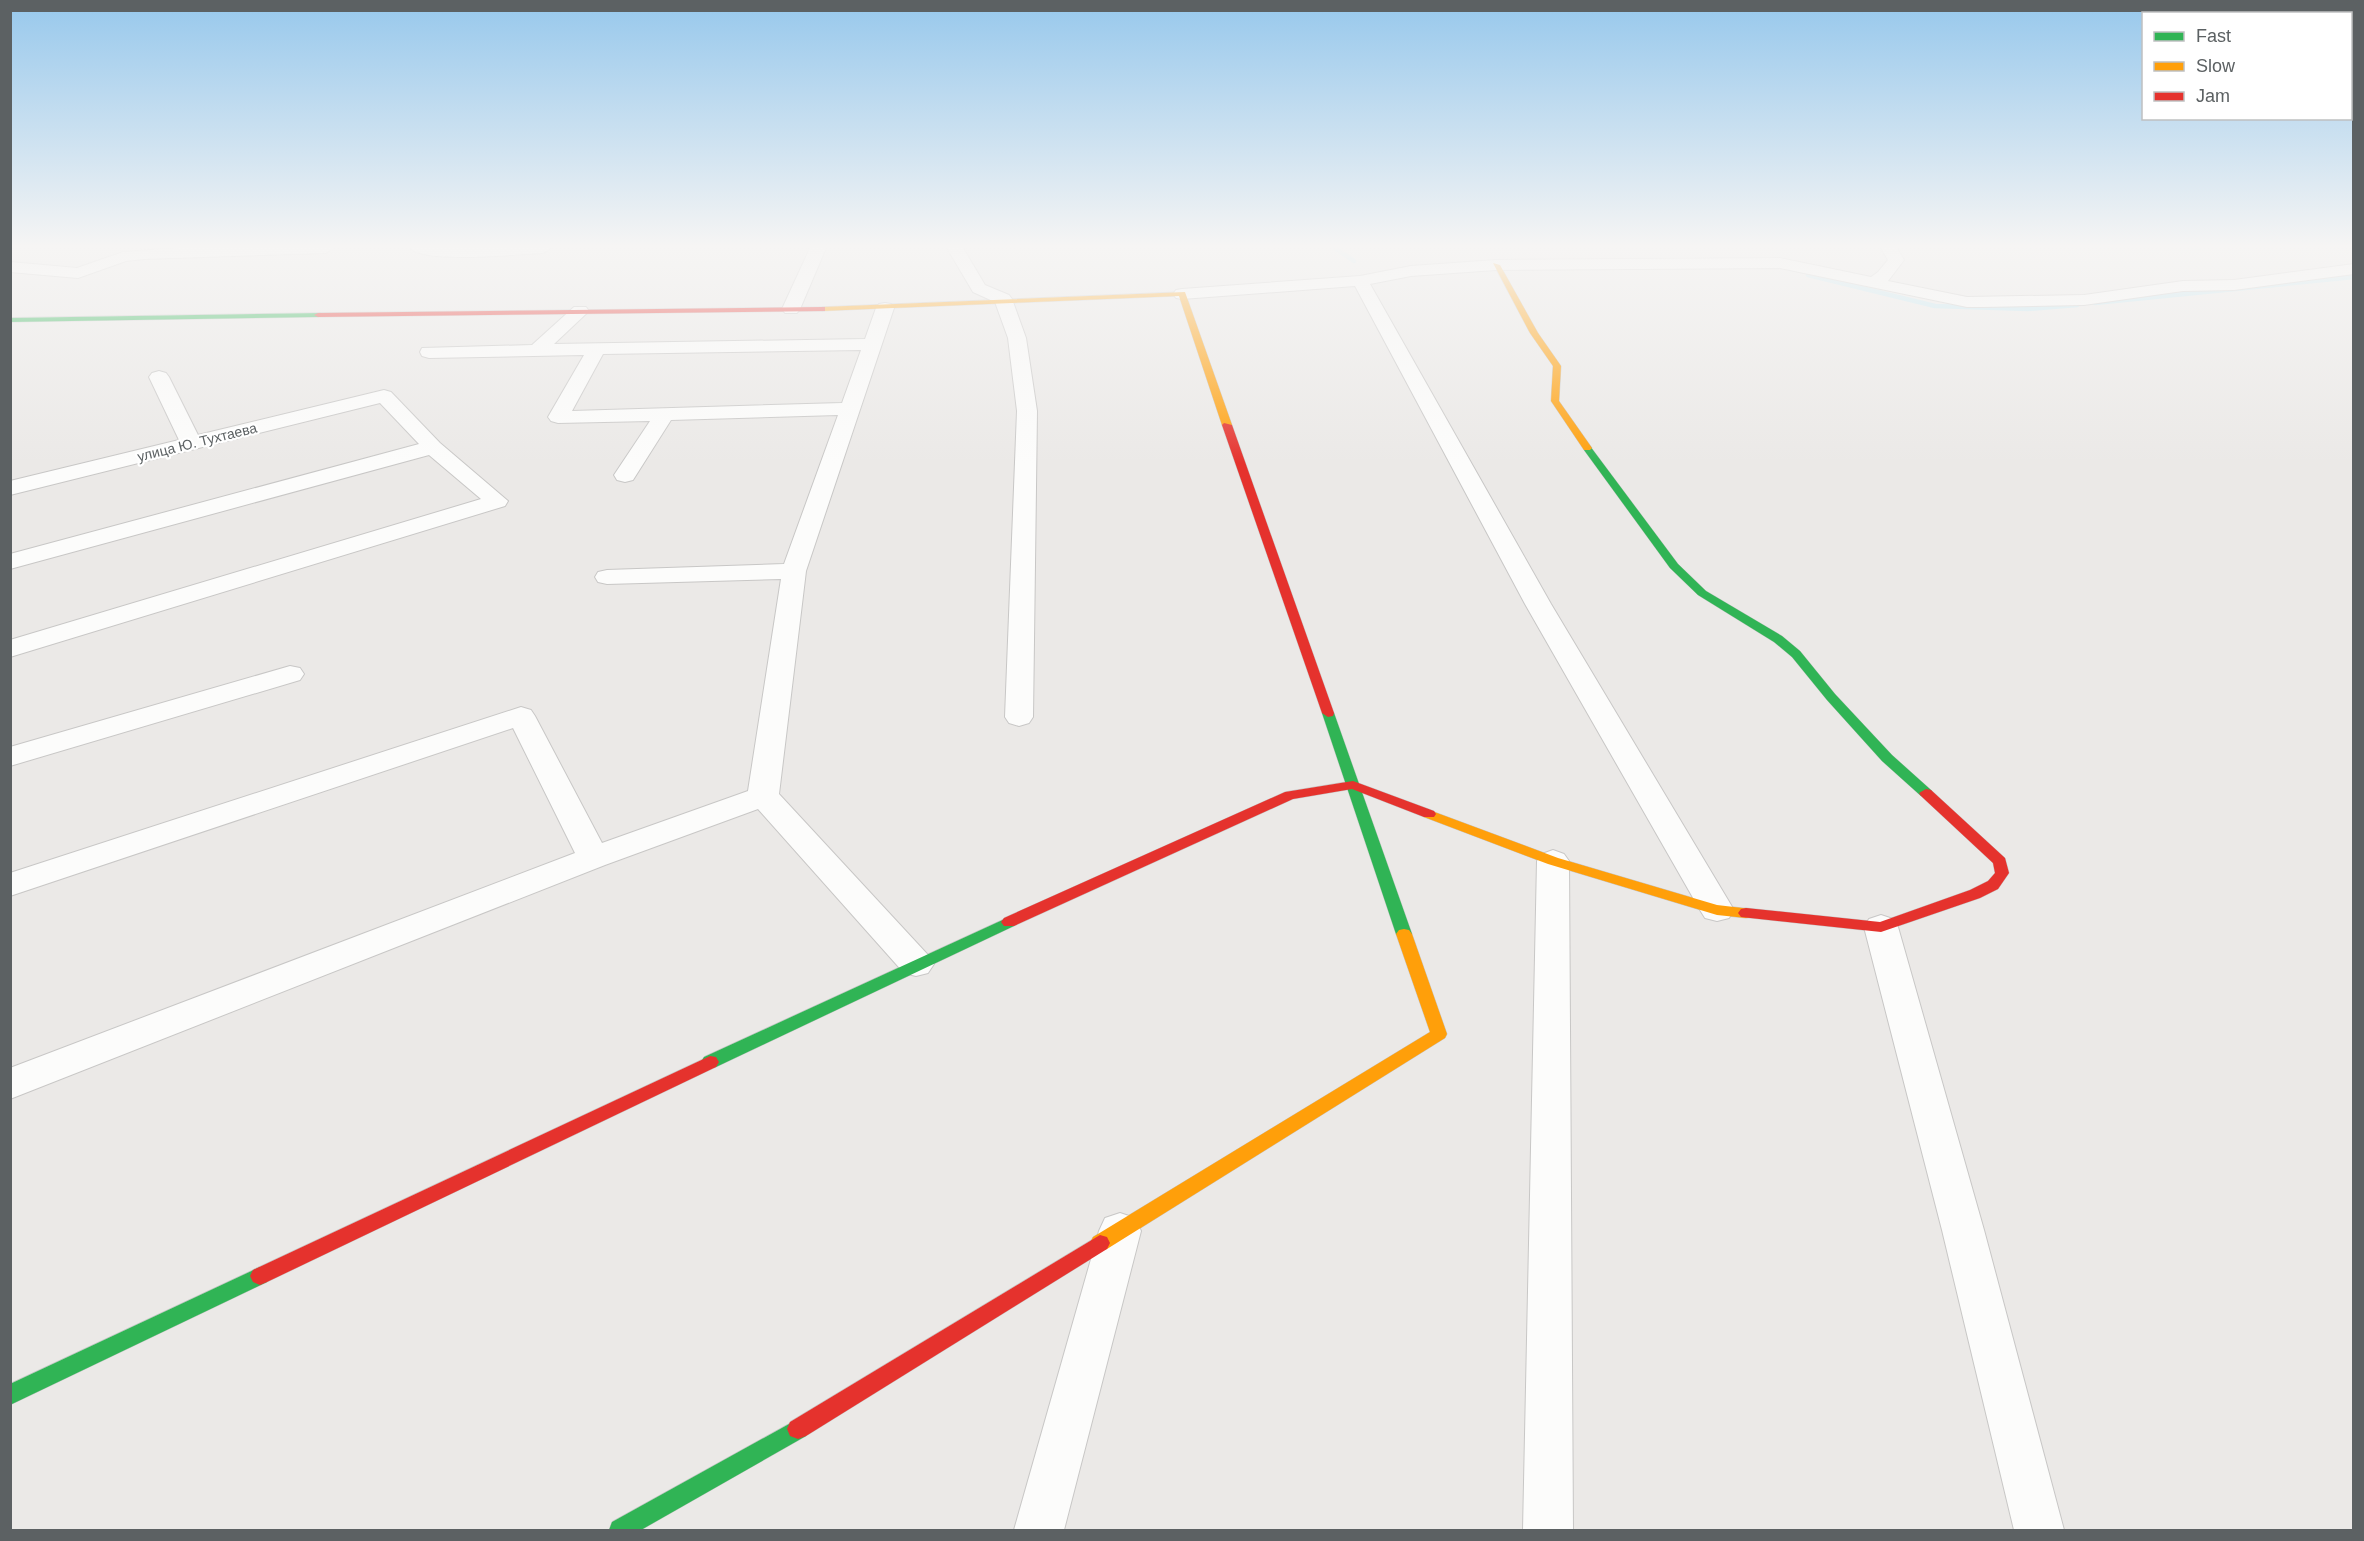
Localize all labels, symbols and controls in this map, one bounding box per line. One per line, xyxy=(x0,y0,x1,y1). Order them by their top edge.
legend xyxy=(2142,12,2352,120)
text: Fast xyxy=(2196,26,2231,46)
text: Slow xyxy=(2196,56,2236,76)
text: Jam xyxy=(2196,86,2230,106)
street label: улица Ю. Тухтаева xyxy=(135,419,259,465)

